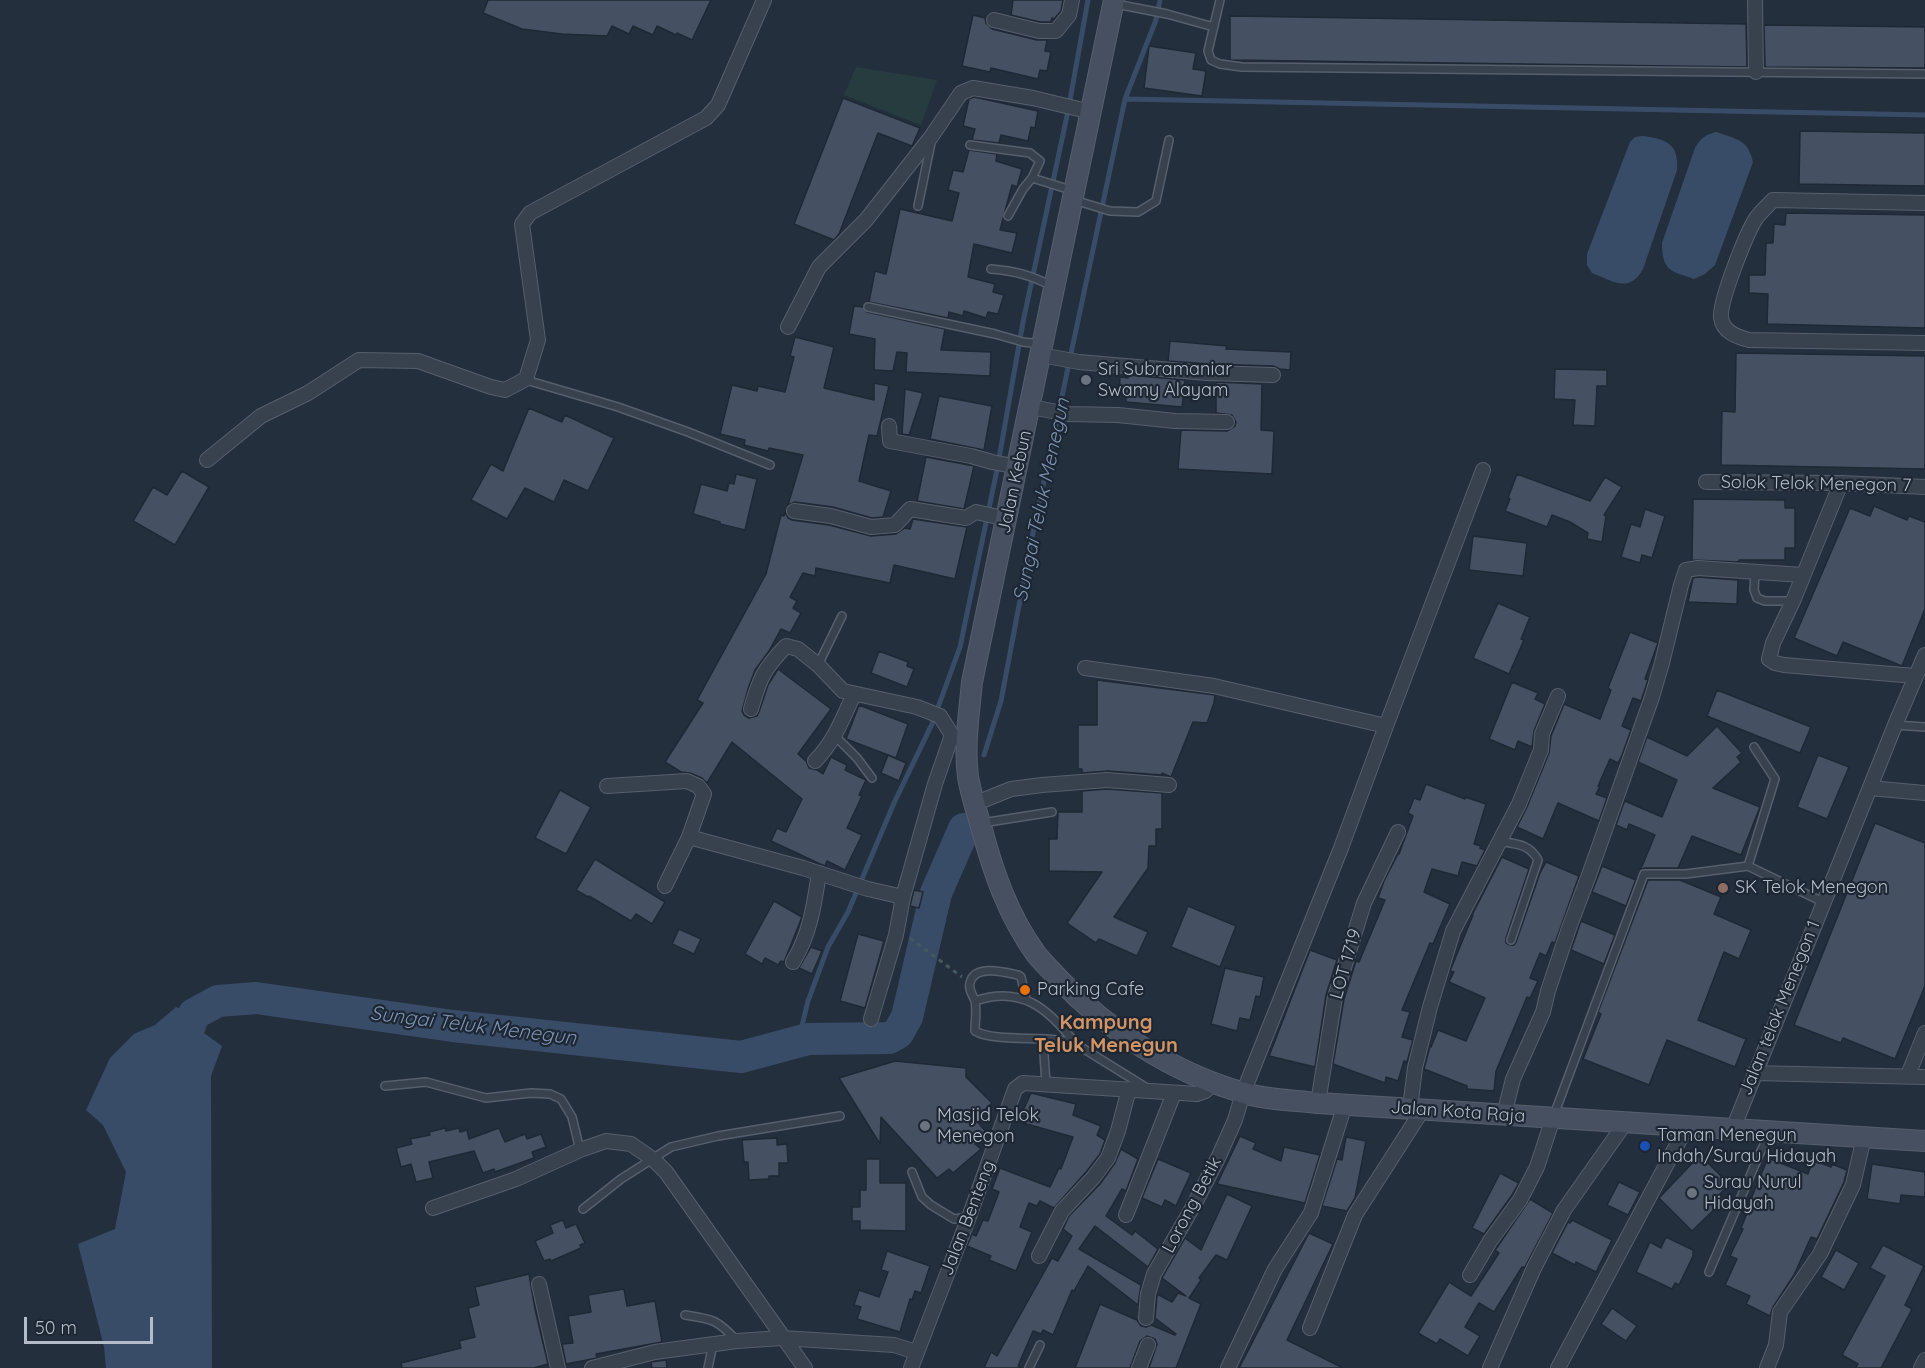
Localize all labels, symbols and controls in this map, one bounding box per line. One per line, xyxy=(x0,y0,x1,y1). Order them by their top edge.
place label: Sri Subramaniar Swamy Alayam xyxy=(1098,359,1232,401)
marker: Sri Subramaniar Swamy Alayam xyxy=(1079,373,1093,387)
water label: Sungai Teluk Menegun xyxy=(1009,396,1075,604)
street label: Jalan Kebun xyxy=(994,428,1036,536)
street label: Solok Telok Menegon 7 xyxy=(1721,472,1911,496)
place label: SK Telok Menegon xyxy=(1735,877,1888,899)
marker: SK Telok Menegon xyxy=(1716,881,1730,895)
street label: Jalan telok Menegon 1 xyxy=(1735,918,1825,1098)
street label: LOT 1719 xyxy=(1326,926,1366,1002)
place label: Parking Cafe xyxy=(1037,979,1144,1001)
marker: Parking Cafe xyxy=(1018,983,1032,997)
water label: Sungai Teluk Menegun xyxy=(369,1001,577,1051)
district label: Kampung Teluk Menegun xyxy=(1034,1011,1178,1058)
street label: Jalan Kota Raja xyxy=(1390,1097,1526,1127)
place label: Masjid Telok Menegon xyxy=(937,1105,1039,1148)
marker: Masjid Telok Menegon xyxy=(918,1119,932,1133)
place label: Taman Menegun Indah/Surau Hidayah xyxy=(1657,1125,1836,1168)
marker: Taman Menegun Indah/Surau Hidayah xyxy=(1638,1139,1652,1153)
street label: Lorong Betik xyxy=(1158,1153,1226,1257)
street label: Jalan Benteng xyxy=(936,1157,1000,1279)
place label: Surau Nurul Hidayah xyxy=(1704,1172,1802,1214)
marker: Surau Nurul Hidayah xyxy=(1685,1186,1699,1200)
scale bar xyxy=(27,1305,156,1343)
text: 50 m xyxy=(35,1316,77,1339)

